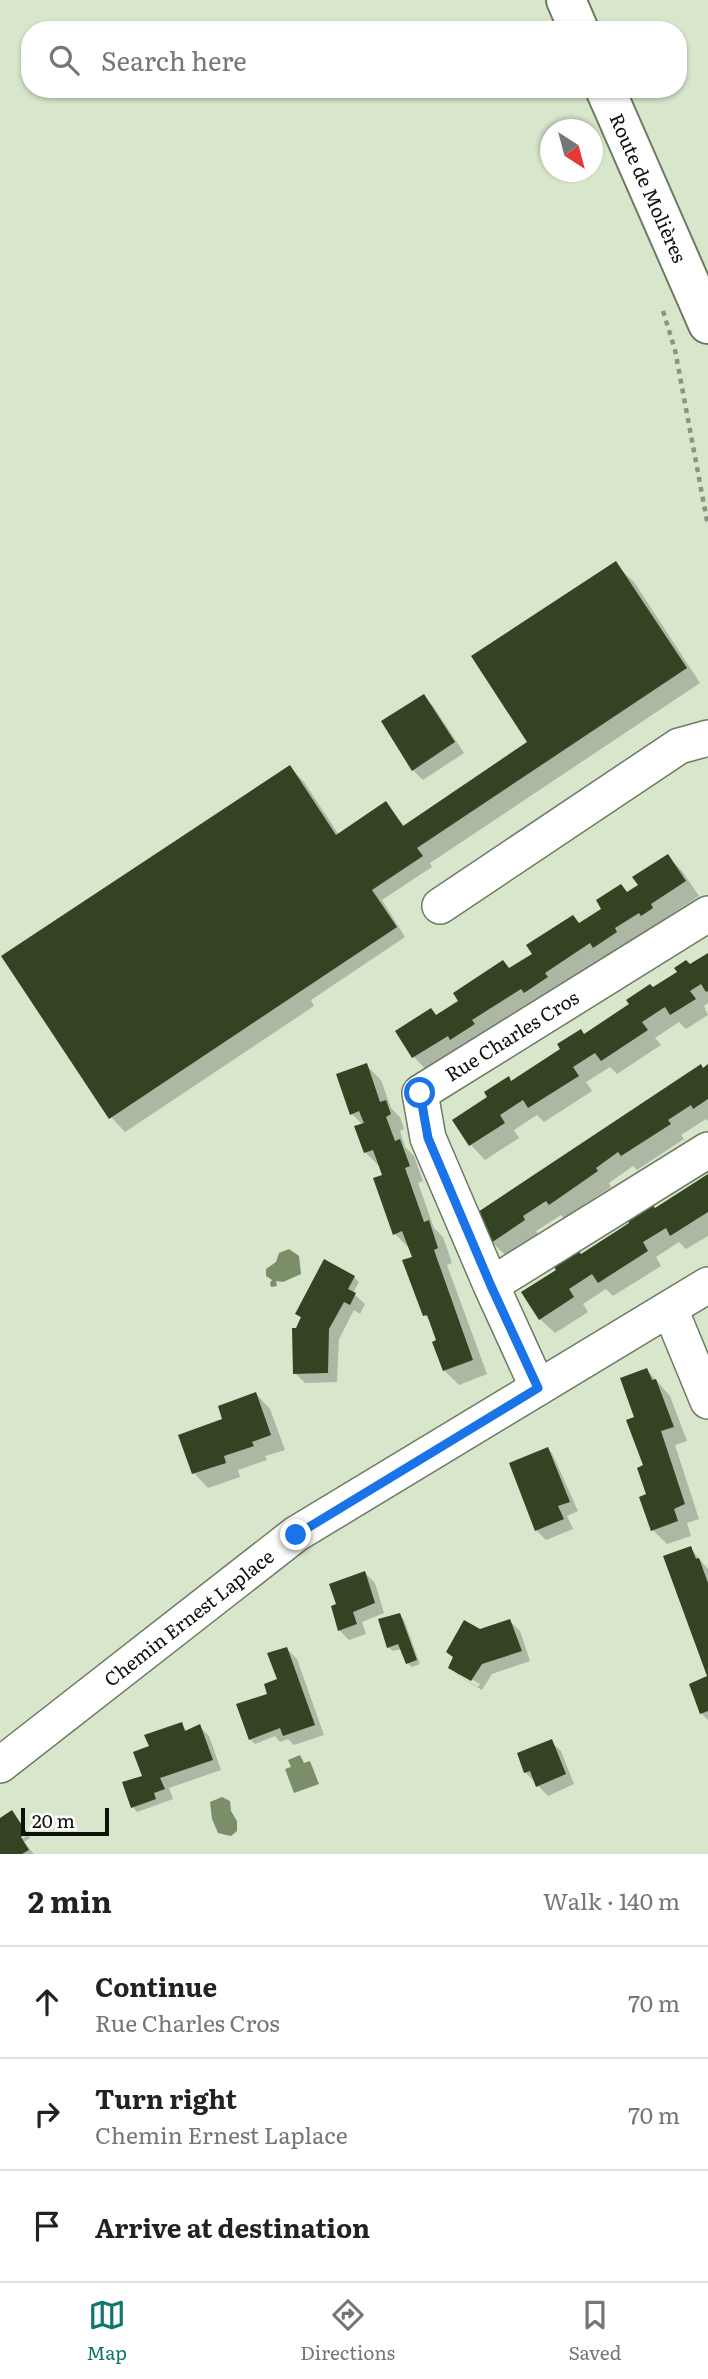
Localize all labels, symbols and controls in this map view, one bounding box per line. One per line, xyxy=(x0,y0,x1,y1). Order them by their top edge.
search box xyxy=(21,21,687,98)
text: Search here xyxy=(101,40,247,79)
icon: search xyxy=(45,41,83,79)
street label: Route de Molières xyxy=(603,108,695,267)
north arrow xyxy=(540,119,603,182)
street label: Rue Charles Cros xyxy=(439,983,584,1087)
route start xyxy=(404,1077,435,1108)
route end xyxy=(280,1519,311,1550)
street label: Chemin Ernest Laplace xyxy=(98,1542,279,1692)
scale bar xyxy=(21,1805,108,1837)
text: 20 m xyxy=(32,1806,75,1834)
text: 2 min xyxy=(28,1878,112,1922)
text: Walk · 140 m xyxy=(543,1883,680,1917)
text: Continue xyxy=(95,1966,217,2005)
icon: ahead xyxy=(28,1983,66,2021)
text: 70 m xyxy=(628,1985,680,2019)
text: Rue Charles Cros xyxy=(95,2005,280,2039)
text: Turn right xyxy=(95,2078,237,2117)
icon: right xyxy=(28,2095,66,2133)
text: 70 m xyxy=(628,2097,680,2131)
text: Chemin Ernest Laplace xyxy=(95,2117,348,2151)
icon: arrive xyxy=(28,2207,66,2245)
text: Arrive at destination xyxy=(95,2207,370,2246)
tab: Map xyxy=(87,2296,127,2366)
tab: Directions xyxy=(300,2296,395,2366)
tab: Saved xyxy=(568,2296,621,2366)

